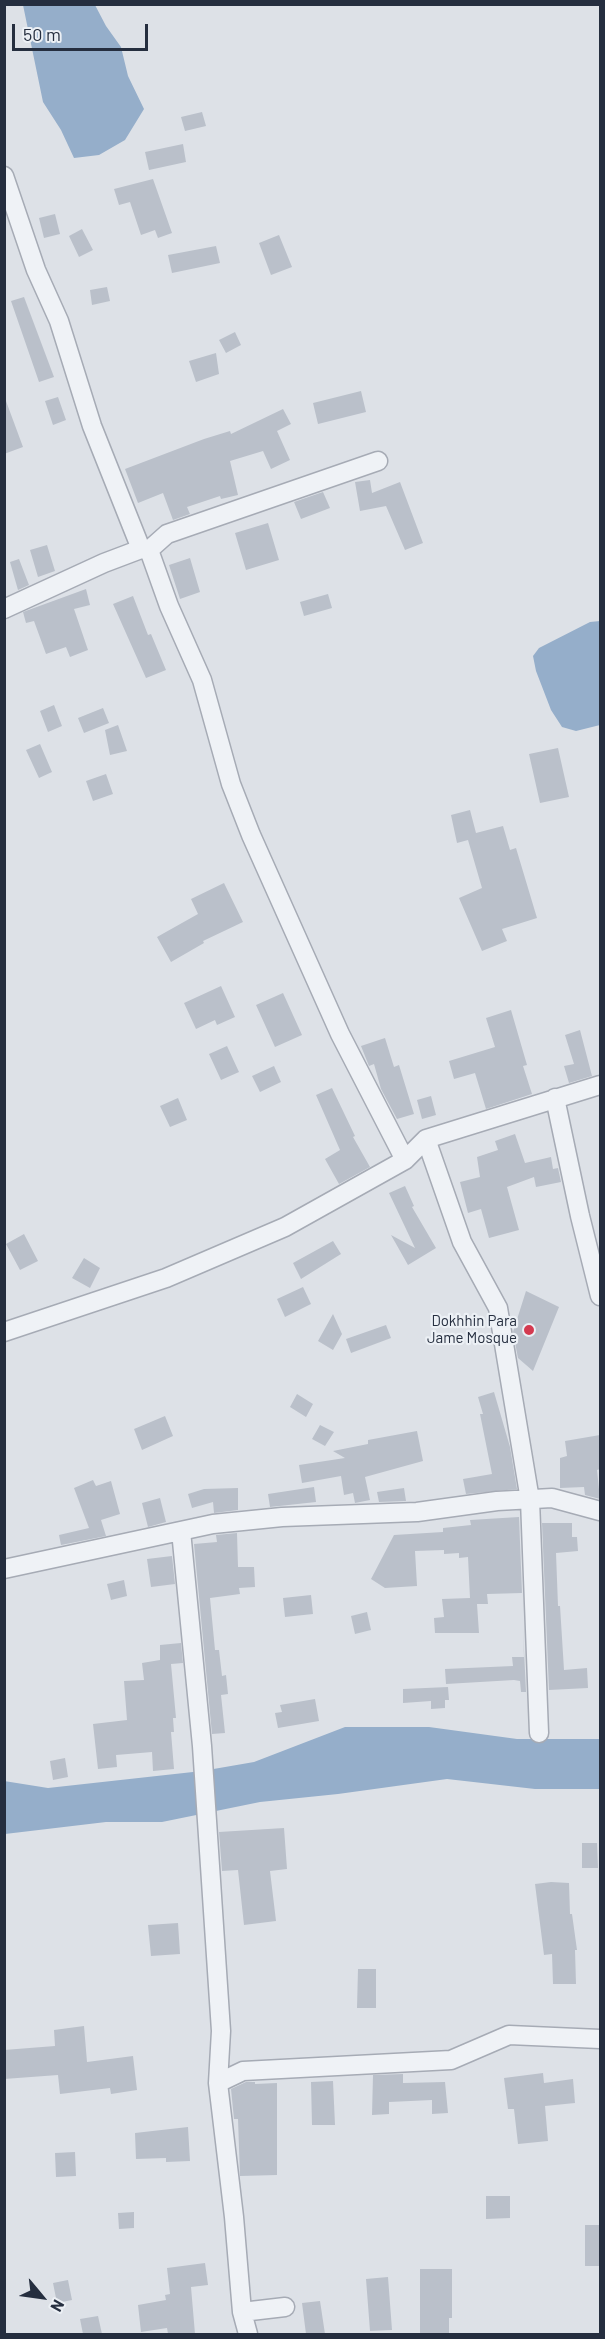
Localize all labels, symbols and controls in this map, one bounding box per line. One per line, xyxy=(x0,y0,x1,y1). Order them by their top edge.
scale bar xyxy=(15,12,152,50)
text: 50 m xyxy=(23,23,61,45)
place label: Dokhhin Para Jame Mosque xyxy=(427,1312,517,1347)
marker: Dokhhin Para Jame Mosque xyxy=(522,1323,536,1337)
north arrow xyxy=(12,2267,72,2327)
text: N xyxy=(47,2297,69,2315)

